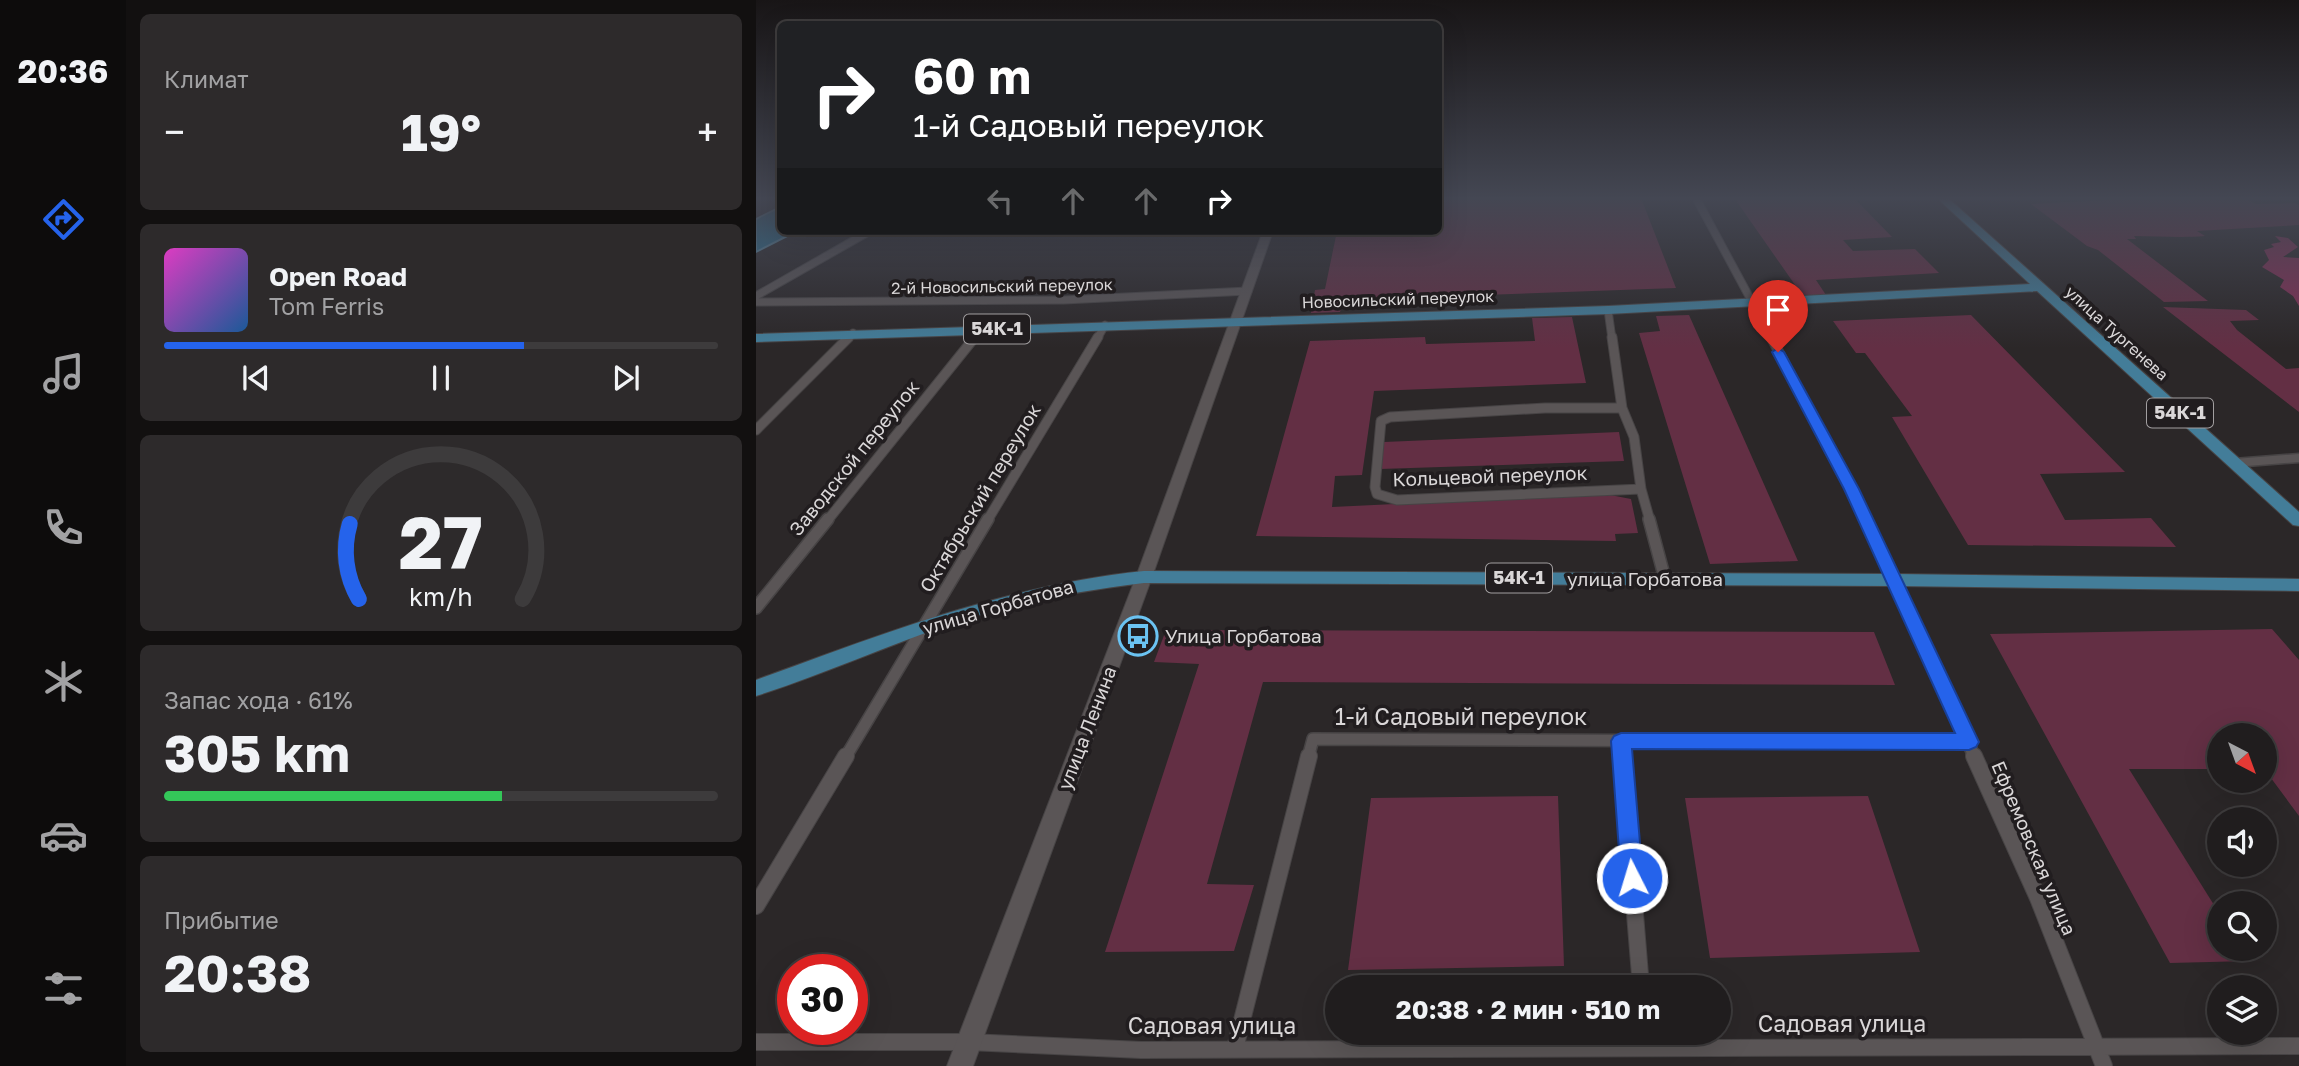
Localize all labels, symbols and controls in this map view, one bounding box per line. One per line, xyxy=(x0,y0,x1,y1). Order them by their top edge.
text: 60 m xyxy=(913,46,1031,105)
icon: right xyxy=(798,49,889,140)
text: 20:36 xyxy=(18,52,108,90)
text: Климат xyxy=(164,65,249,93)
text: 19° xyxy=(401,100,481,162)
text: 1-й Садовый переулок xyxy=(913,106,1265,144)
text: − xyxy=(164,109,185,154)
text: + xyxy=(697,109,718,154)
icon: left xyxy=(981,182,1019,220)
icon: ahead xyxy=(1054,182,1092,220)
icon: ahead xyxy=(1127,182,1165,220)
icon: right xyxy=(1200,182,1238,220)
icon: directions xyxy=(39,195,88,244)
text: Open Road xyxy=(269,261,407,292)
street label: 2-й Новосильский переулок xyxy=(891,274,1113,298)
pin xyxy=(1748,280,1808,352)
street label: улица Тургенева xyxy=(2061,281,2173,385)
street label: Новосильский переулок xyxy=(1301,286,1495,312)
icon: arrive xyxy=(1759,291,1797,329)
text: Tom Ferris xyxy=(269,292,384,320)
road number: 54К-1 xyxy=(964,314,1030,344)
icon: music xyxy=(39,349,88,398)
icon: previous xyxy=(237,359,275,397)
icon: pause xyxy=(422,359,460,397)
icon: next xyxy=(607,359,645,397)
street label: Заводской переулок xyxy=(784,375,923,540)
road number: 54К-1 xyxy=(2147,398,2213,428)
street label: Октябрьский переулок xyxy=(914,399,1045,596)
street label: Кольцевой переулок xyxy=(1392,461,1588,490)
text: 27 xyxy=(399,498,483,585)
icon: phone xyxy=(39,503,88,552)
road number: 54К-1 xyxy=(1486,564,1552,592)
street label: улица Горбатова xyxy=(1567,567,1723,590)
street label: улица Горбатова xyxy=(920,574,1076,639)
text: km/h xyxy=(409,581,473,612)
bus stop icon: Улица Горбатова xyxy=(1117,615,1159,657)
place label: Улица Горбатова xyxy=(1165,624,1322,647)
icon: climate xyxy=(39,657,88,706)
street label: улица Ленина xyxy=(1052,663,1121,793)
text: Запас хода · 61% xyxy=(164,686,353,714)
street label: 1-й Садовый переулок xyxy=(1335,702,1587,730)
text: 305 km xyxy=(164,721,350,783)
north arrow xyxy=(2207,723,2277,793)
map controls xyxy=(2207,723,2277,1045)
street label: Ефремовская улица xyxy=(1987,757,2082,938)
button: sound xyxy=(2207,807,2277,877)
icon: car xyxy=(39,811,88,860)
position arrow xyxy=(1595,841,1669,915)
button: search xyxy=(2207,891,2277,961)
text: Прибытие xyxy=(164,906,279,934)
text: 20:38 xyxy=(164,941,311,1003)
speed limit sign: 30 xyxy=(777,954,868,1045)
icon: filters xyxy=(39,964,88,1013)
button: layers xyxy=(2207,975,2277,1045)
text: 20:38 · 2 мин · 510 m xyxy=(1396,994,1660,1025)
street label: Садовая улица xyxy=(1758,1009,1926,1037)
street label: Садовая улица xyxy=(1128,1011,1296,1039)

